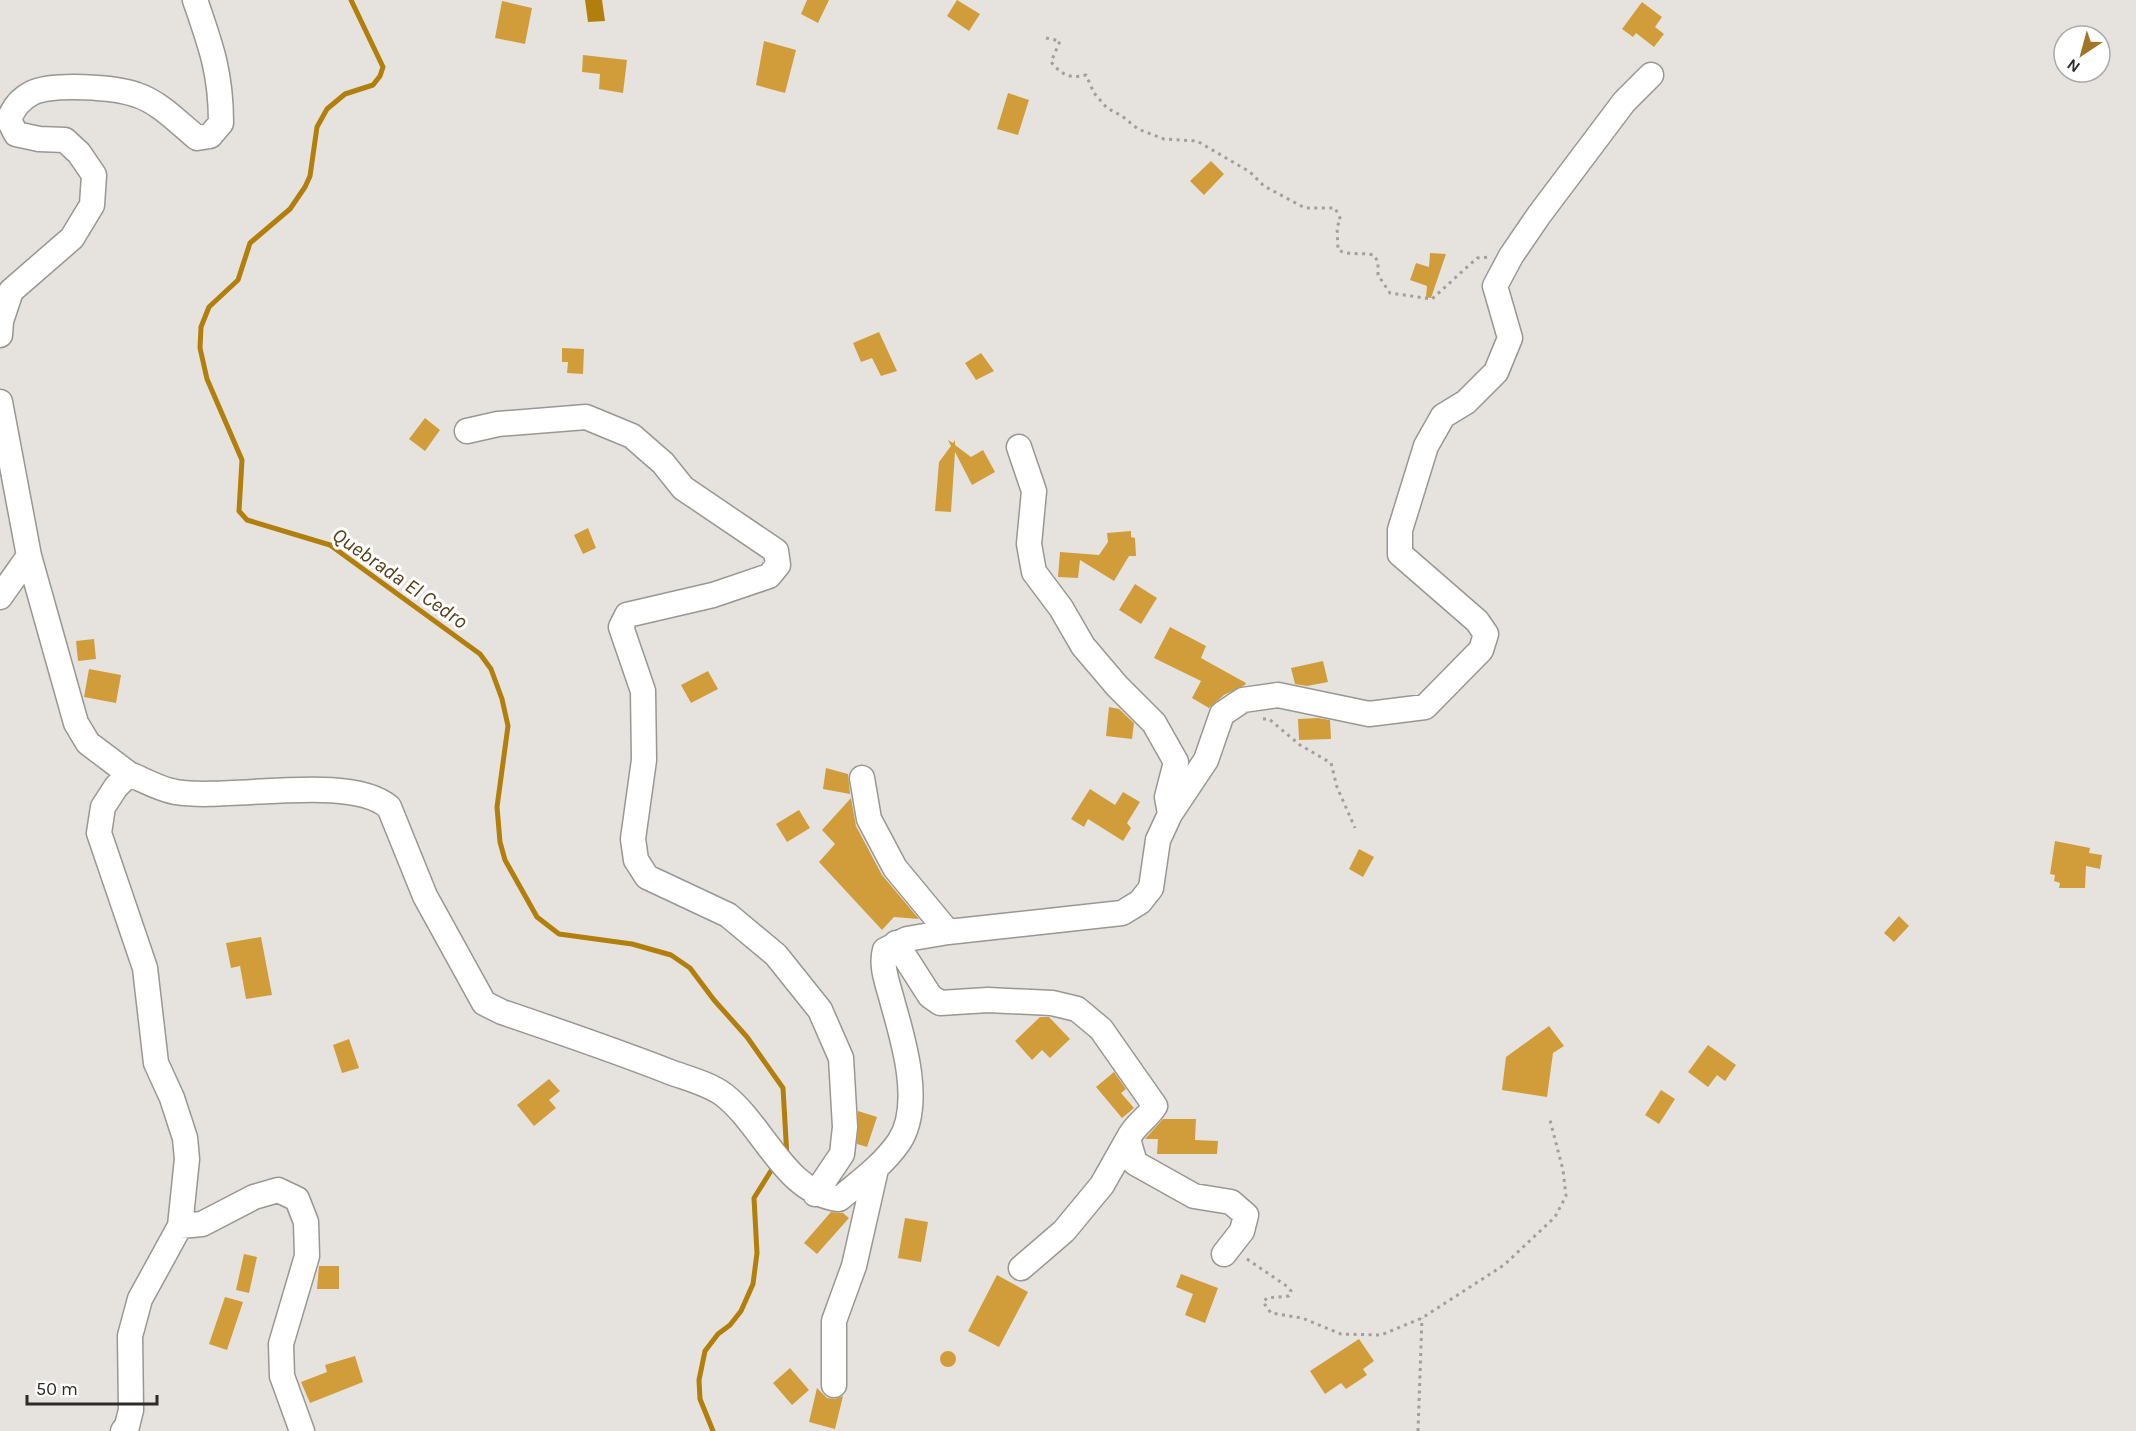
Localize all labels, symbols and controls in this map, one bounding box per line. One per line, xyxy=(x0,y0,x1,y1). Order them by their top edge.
north arrow xyxy=(2052,24,2112,84)
text: N xyxy=(2063,55,2084,77)
water label: Quebrada El Cedro xyxy=(328,523,473,634)
scale bar xyxy=(27,1368,158,1406)
text: 50 m xyxy=(36,1378,78,1400)

